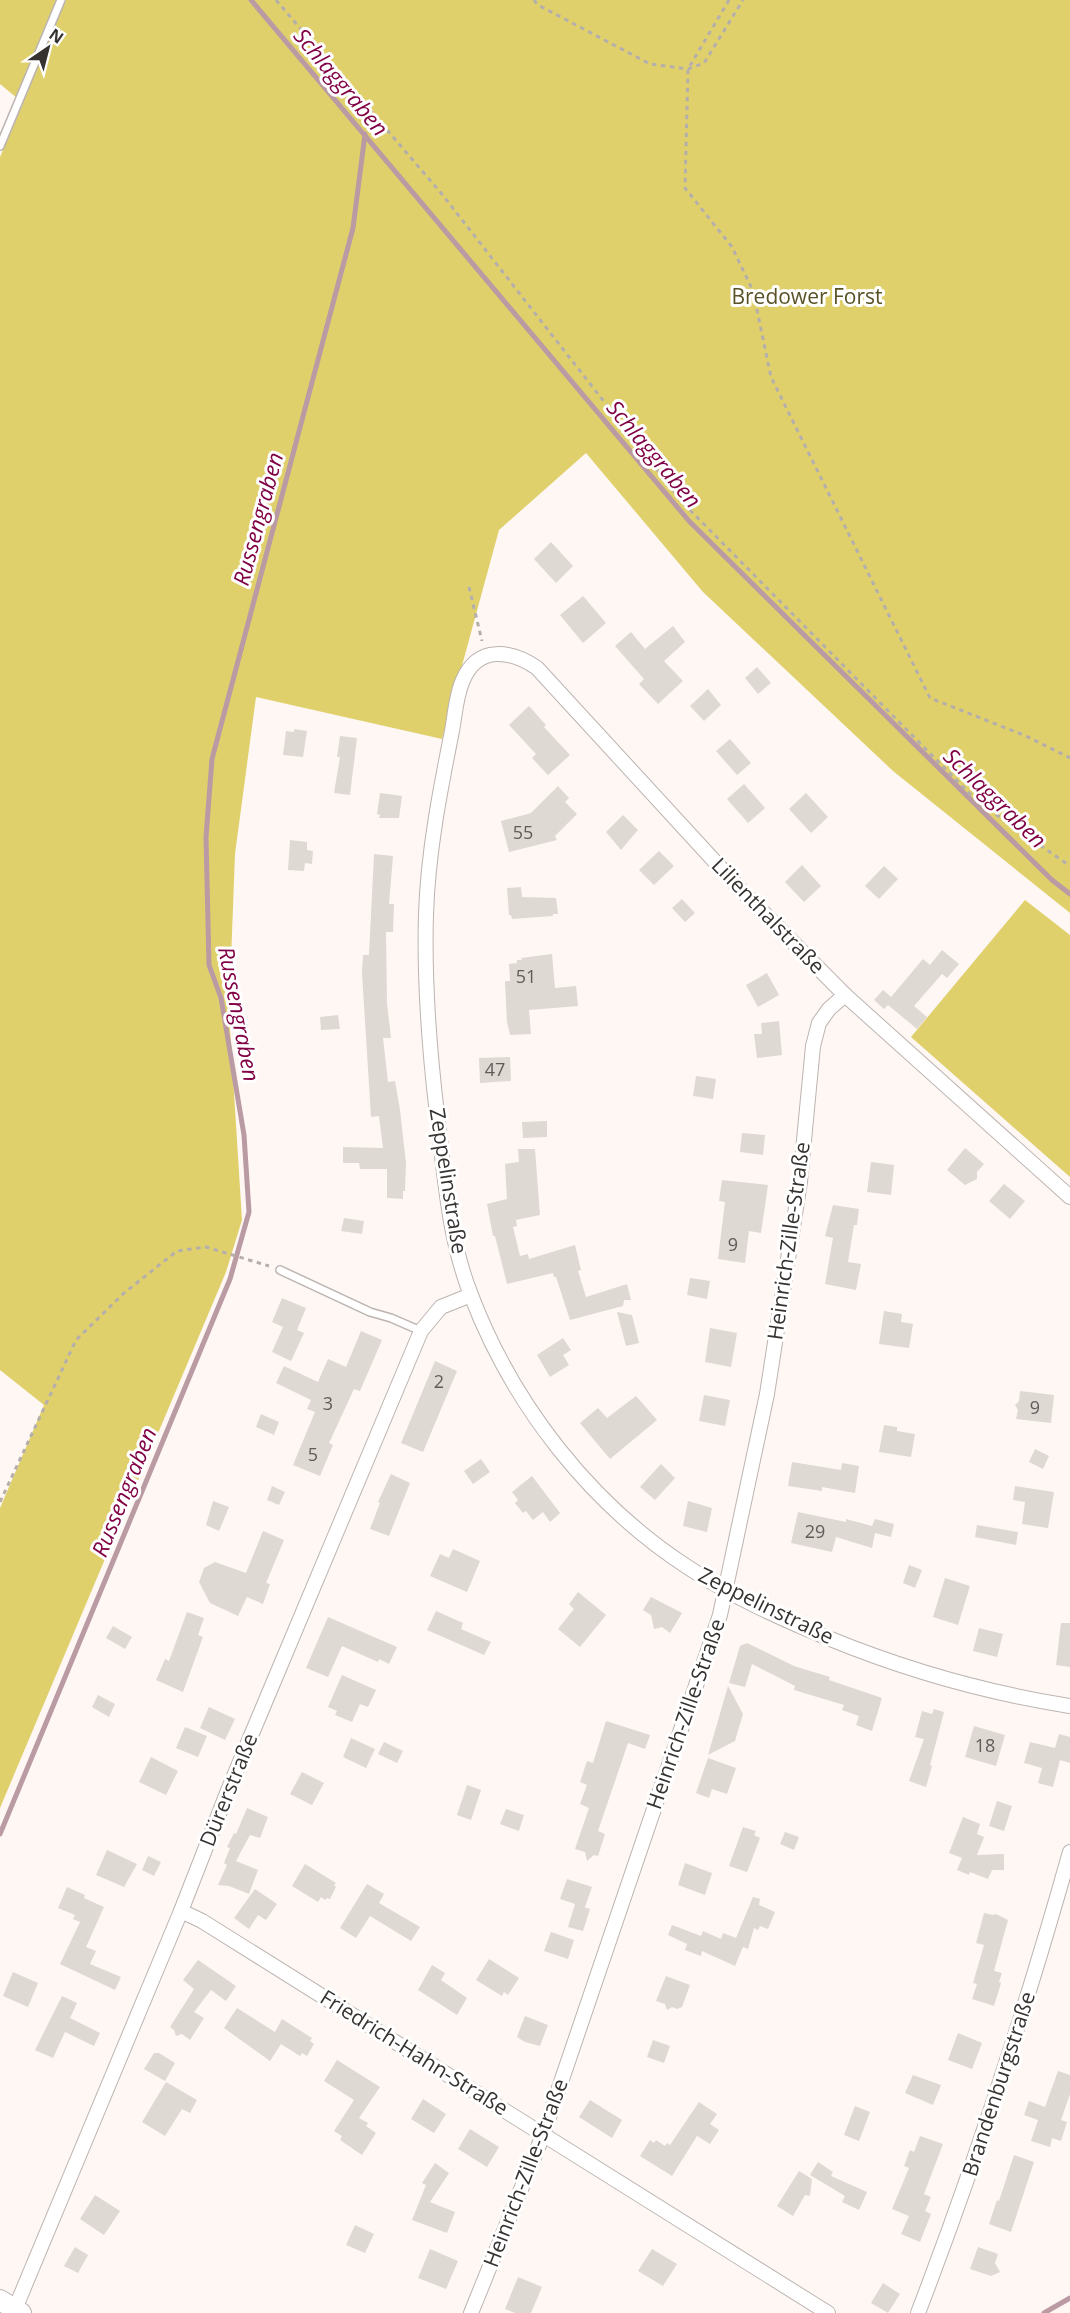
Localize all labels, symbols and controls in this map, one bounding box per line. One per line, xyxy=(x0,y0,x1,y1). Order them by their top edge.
north arrow xyxy=(18,18,78,78)
water label: Schlaggraben xyxy=(288,21,396,142)
text: N xyxy=(45,23,68,48)
park label: Bredower Forst xyxy=(731,282,883,310)
water label: Schlaggraben xyxy=(601,393,709,514)
water label: Russengraben xyxy=(225,449,289,589)
water label: Schlaggraben xyxy=(938,741,1054,854)
house number: 55 xyxy=(513,820,533,844)
street label: Lilienthalstraße xyxy=(706,851,831,980)
water label: Russengraben xyxy=(212,944,268,1084)
house number: 51 xyxy=(516,964,536,988)
house number: 47 xyxy=(485,1057,505,1081)
street label: Zeppelinstraße xyxy=(424,1106,474,1256)
street label: Heinrich-Zille-Straße xyxy=(760,1140,816,1342)
house number: 9 xyxy=(728,1232,738,1256)
house number: 2 xyxy=(434,1369,444,1393)
house number: 3 xyxy=(323,1391,333,1415)
house number: 9 xyxy=(1030,1395,1040,1419)
water label: Russengraben xyxy=(84,1423,163,1561)
house number: 5 xyxy=(308,1442,318,1466)
house number: 29 xyxy=(805,1519,825,1543)
street label: Zeppelinstraße xyxy=(694,1560,839,1650)
street label: Heinrich-Zille-Straße xyxy=(639,1615,731,1813)
street label: Dürerstraße xyxy=(193,1729,263,1850)
house number: 18 xyxy=(975,1733,995,1757)
street label: Friedrich-Hahn-Straße xyxy=(315,1983,514,2121)
street label: Brandenburgstraße xyxy=(955,1988,1041,2180)
street label: Heinrich-Zille-Straße xyxy=(476,2074,574,2271)

